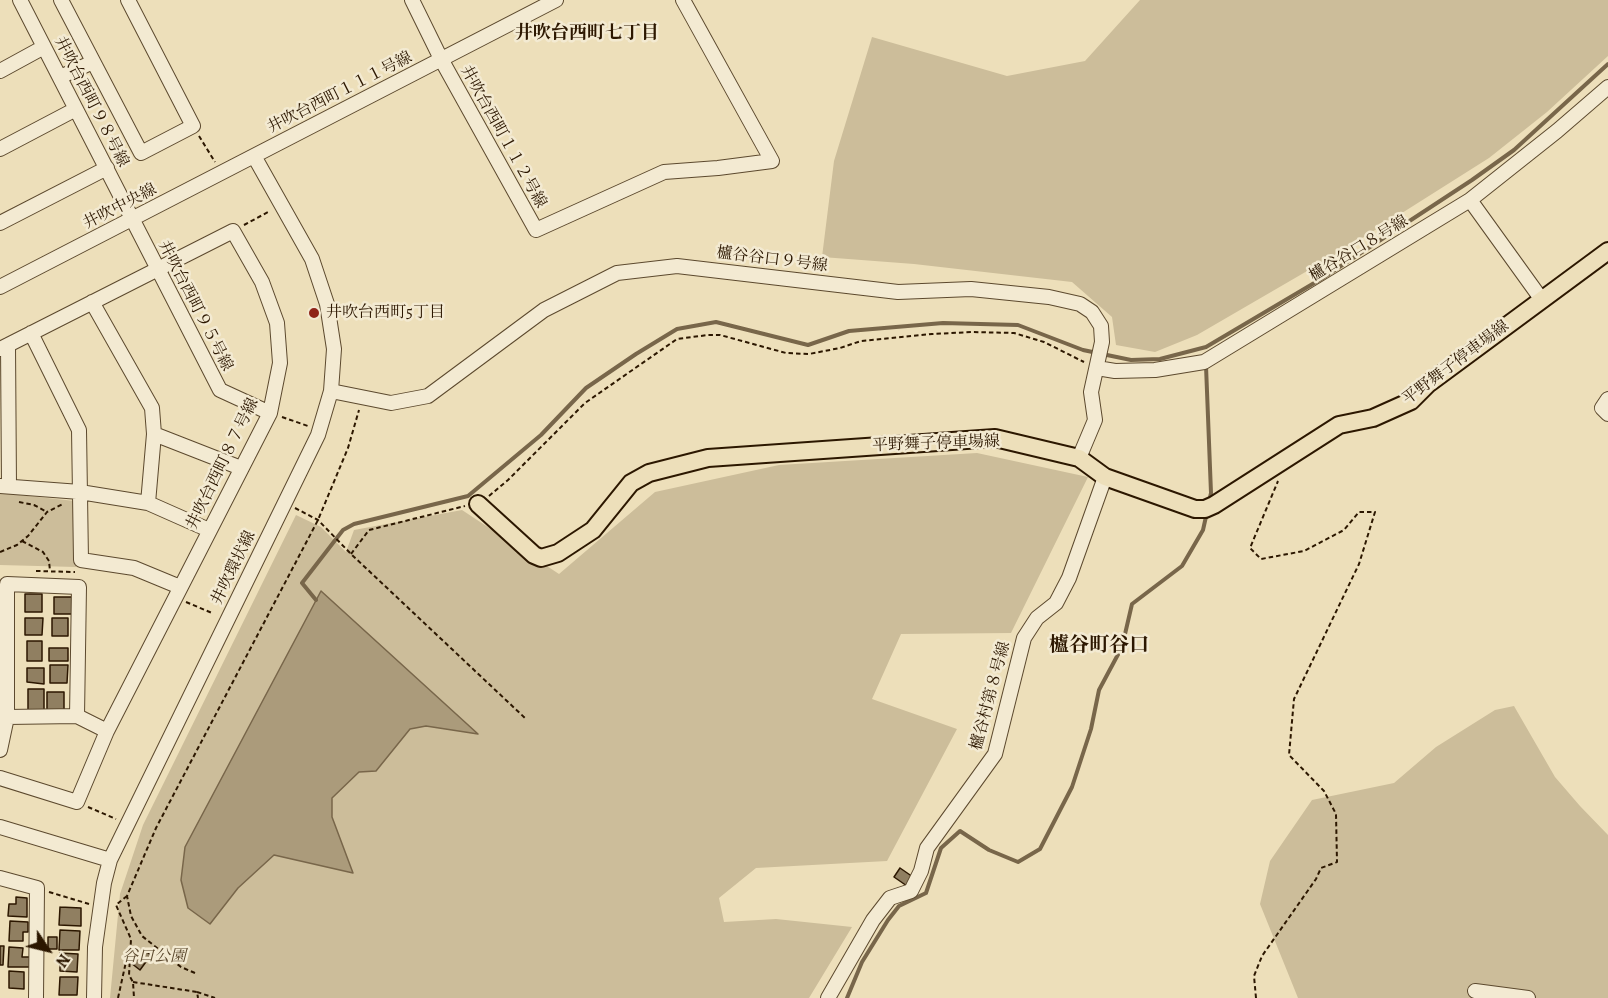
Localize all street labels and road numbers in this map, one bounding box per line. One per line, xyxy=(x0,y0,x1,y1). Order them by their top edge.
street label: 井吹台西町９８号線 xyxy=(50,33,132,171)
street label: 井吹台西町１１１号線 xyxy=(264,48,416,138)
street label: 井吹台西町１１２号線 xyxy=(456,62,550,212)
street label: 井吹中央線 xyxy=(80,180,160,234)
street label: 櫨谷谷口８号線 xyxy=(1306,212,1412,286)
street label: 井吹台西町９５号線 xyxy=(154,237,236,375)
street label: 櫨谷谷口９号線 xyxy=(715,244,829,276)
street label: 平野舞子停車場線 xyxy=(1399,317,1513,409)
street label: 井吹台西町８７号線 xyxy=(183,395,263,533)
street label: 平野舞子停車場線 xyxy=(872,432,1000,456)
street label: 井吹環状線 xyxy=(208,528,260,608)
street label: 櫨谷村第８号線 xyxy=(967,639,1015,753)

